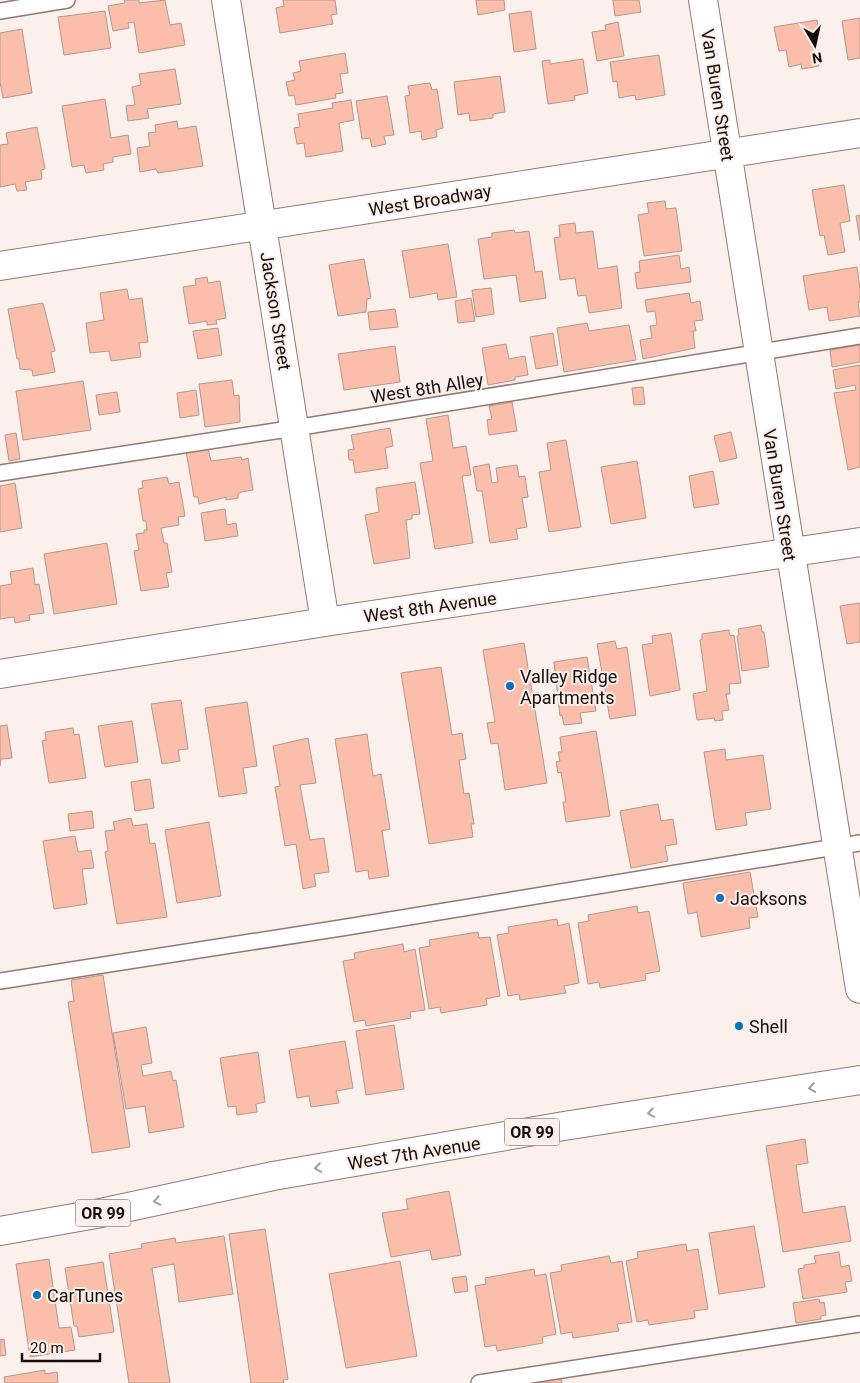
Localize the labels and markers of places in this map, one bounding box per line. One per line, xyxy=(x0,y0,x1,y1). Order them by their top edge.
place label: Valley Ridge Apartments xyxy=(520,666,617,708)
marker: Valley Ridge Apartments xyxy=(504,680,516,692)
place label: Jacksons xyxy=(730,888,807,909)
marker: Jacksons xyxy=(714,892,726,904)
place label: Shell xyxy=(749,1016,788,1037)
marker: Shell xyxy=(733,1020,745,1032)
place label: CarTunes xyxy=(47,1285,123,1306)
marker: CarTunes xyxy=(31,1289,43,1301)

